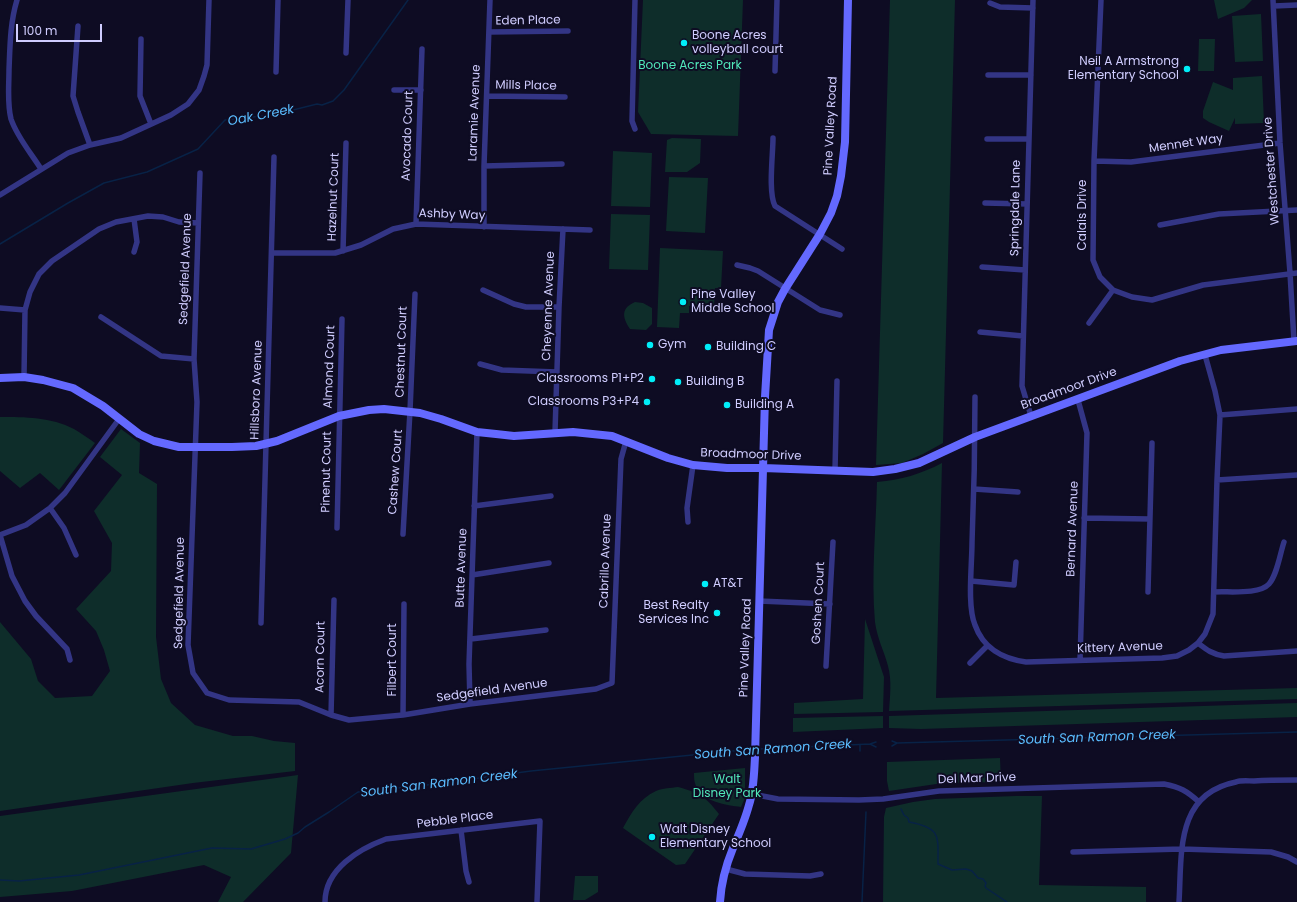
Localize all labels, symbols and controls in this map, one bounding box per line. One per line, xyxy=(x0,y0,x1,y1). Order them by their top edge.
street label: Eden Place xyxy=(495,13,561,29)
scale bar xyxy=(18,16,104,42)
text: 100 m xyxy=(23,22,57,39)
place label: Boone Acres volleyball court xyxy=(692,29,783,57)
marker: Boone Acres volleyball court xyxy=(679,38,689,48)
place label: Neil A Armstrong Elementary School xyxy=(1068,55,1179,83)
park label: Boone Acres Park xyxy=(638,59,742,73)
street label: Laramie Avenue xyxy=(466,64,484,162)
marker: Neil A Armstrong Elementary School xyxy=(1182,64,1192,74)
street label: Pine Valley Road xyxy=(821,76,841,176)
street label: Mills Place xyxy=(495,78,557,94)
street label: Avocado Court xyxy=(399,91,417,181)
water label: Oak Creek xyxy=(226,102,296,130)
street label: Westchester Drive xyxy=(1261,117,1283,225)
street label: Mennet Way xyxy=(1148,132,1224,156)
street label: Hazelnut Court xyxy=(325,152,343,242)
street label: Springdale Lane xyxy=(1008,160,1024,256)
street label: Calais Drive xyxy=(1076,180,1090,250)
street label: Ashby Way xyxy=(418,207,486,223)
street label: Sedgefield Avenue xyxy=(177,213,195,325)
street label: Cheyenne Avenue xyxy=(540,251,558,361)
place label: Pine Valley Middle School xyxy=(691,288,774,316)
marker: Pine Valley Middle School xyxy=(678,297,688,307)
street label: Chestnut Court xyxy=(393,306,411,398)
street label: Almond Court xyxy=(321,325,339,409)
place label: Gym xyxy=(658,338,686,352)
street label: Hillsboro Avenue xyxy=(248,340,266,440)
marker: Gym xyxy=(645,340,655,350)
place label: Building C xyxy=(716,340,776,354)
marker: Building C xyxy=(703,342,713,352)
street label: Broadmoor Drive xyxy=(1019,365,1119,413)
place label: Classrooms P1+P2 xyxy=(537,372,644,386)
marker: Classrooms P1+P2 xyxy=(647,374,657,384)
place label: Building B xyxy=(686,375,744,389)
marker: Building B xyxy=(673,377,683,387)
place label: Classrooms P3+P4 xyxy=(528,395,639,409)
marker: Classrooms P3+P4 xyxy=(642,397,652,407)
place label: Building A xyxy=(735,398,794,412)
marker: Building A xyxy=(722,400,732,410)
street label: Cashew Court xyxy=(386,429,406,515)
street label: Pinenut Court xyxy=(319,431,335,513)
street label: Broadmoor Drive xyxy=(700,446,802,464)
street label: Bernard Avenue xyxy=(1064,481,1082,577)
street label: Cabrillo Avenue xyxy=(597,513,615,609)
street label: Butte Avenue xyxy=(453,528,471,608)
street label: Sedgefield Avenue xyxy=(172,537,188,649)
street label: Goshen Court xyxy=(810,561,828,645)
place label: AT&T xyxy=(713,577,743,591)
marker: AT&T xyxy=(700,579,710,589)
street label: Pine Valley Road xyxy=(737,598,755,698)
place label: Best Realty Services Inc xyxy=(638,599,709,627)
marker: Best Realty Services Inc xyxy=(712,608,722,618)
street label: Acorn Court xyxy=(313,621,329,693)
street label: Filbert Court xyxy=(386,623,400,697)
street label: Kittery Avenue xyxy=(1077,639,1163,657)
street label: Sedgefield Avenue xyxy=(436,676,548,706)
water label: South San Ramon Creek xyxy=(1018,727,1176,749)
water label: South San Ramon Creek xyxy=(694,737,852,763)
water label: South San Ramon Creek xyxy=(360,767,518,801)
street label: Del Mar Drive xyxy=(938,770,1016,788)
park label: Walt Disney Park xyxy=(693,773,761,801)
street label: Pebble Place xyxy=(416,808,494,832)
place label: Walt Disney Elementary School xyxy=(660,823,771,851)
marker: Walt Disney Elementary School xyxy=(647,832,657,842)

